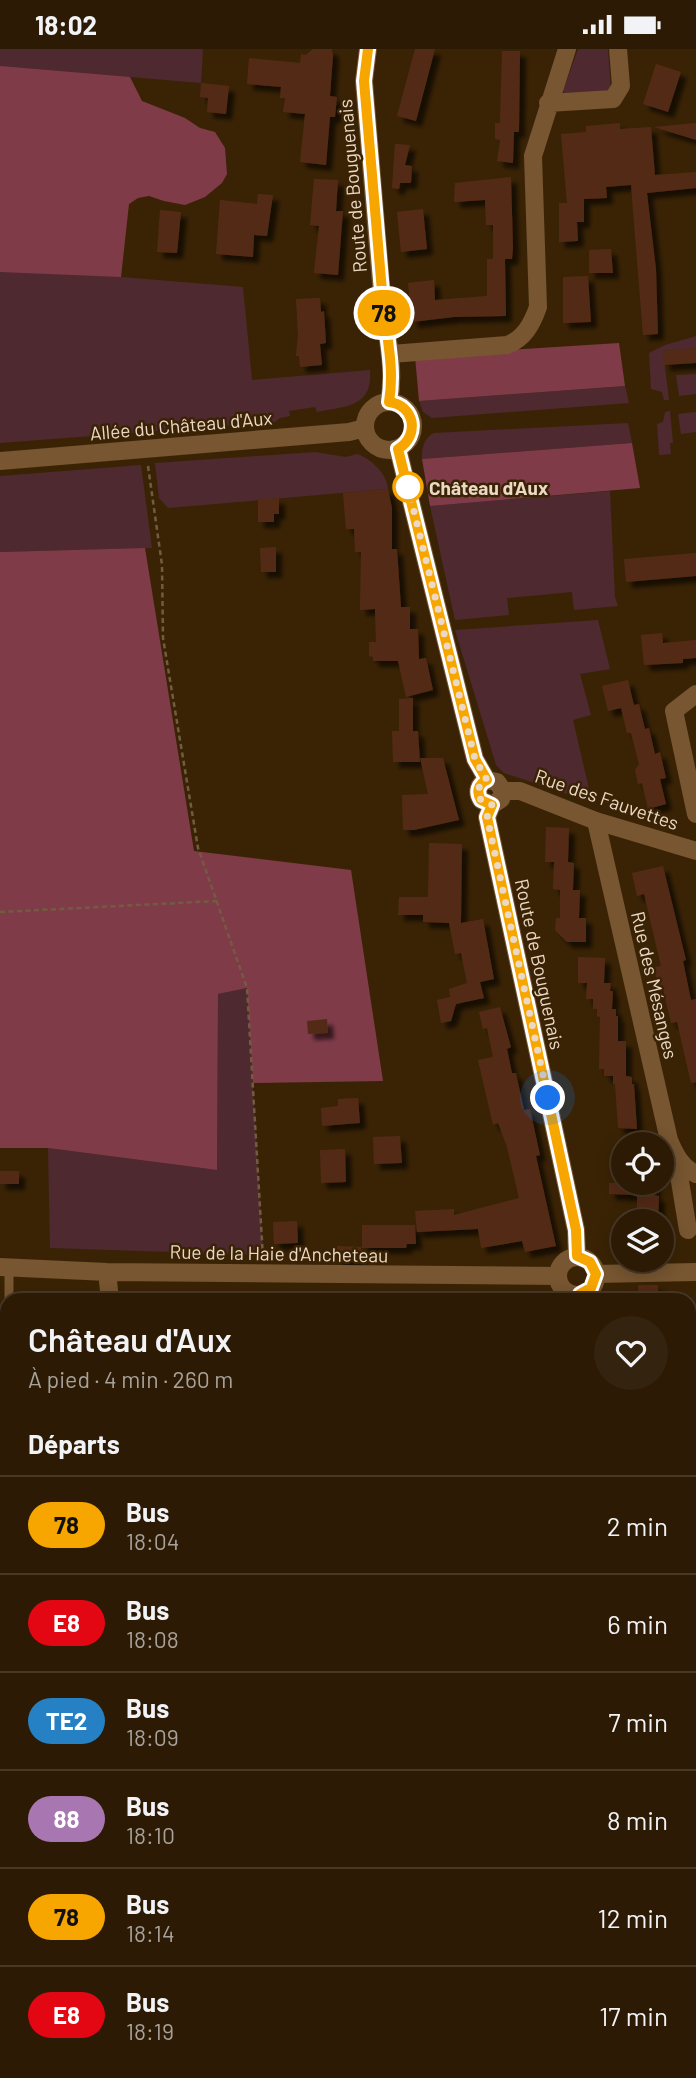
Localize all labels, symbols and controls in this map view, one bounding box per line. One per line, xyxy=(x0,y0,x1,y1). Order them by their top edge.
text: 18:02 xyxy=(35,9,97,40)
street label: Route de Bouguenais xyxy=(333,98,371,274)
line badge: 78 xyxy=(352,290,416,336)
text: 78 xyxy=(372,298,396,327)
street label: Allée du Château d'Aux xyxy=(89,406,273,444)
marker: Château d'Aux xyxy=(393,472,423,502)
place label: Château d'Aux xyxy=(429,476,548,499)
street label: Rue des Fauvettes xyxy=(532,764,682,834)
street label: Route de Bouguenais xyxy=(511,877,569,1051)
street label: Rue des Mésanges xyxy=(627,909,683,1061)
your location xyxy=(530,1080,565,1115)
map controls xyxy=(611,1132,674,1272)
button: locate xyxy=(611,1132,674,1195)
button: layers xyxy=(611,1209,674,1272)
street label: Rue de la Haie d'Ancheteau xyxy=(169,1240,389,1266)
button: heart xyxy=(594,1316,668,1390)
text: Château d'Aux xyxy=(28,1319,232,1359)
text: À pied · 4 min · 260 m xyxy=(28,1365,233,1393)
text: Départs xyxy=(28,1428,120,1459)
text: Bus xyxy=(126,1496,169,1527)
text: 78 xyxy=(54,1510,79,1539)
text: 2 min xyxy=(607,1510,668,1541)
text: 18:04 xyxy=(126,1527,180,1555)
text: Bus xyxy=(126,1594,169,1625)
text: E8 xyxy=(53,1608,80,1637)
text: 6 min xyxy=(607,1608,668,1639)
text: 18:08 xyxy=(126,1625,179,1653)
text: Bus xyxy=(126,1692,169,1723)
text: TE2 xyxy=(46,1706,87,1735)
text: 7 min xyxy=(608,1706,668,1737)
text: 18:09 xyxy=(126,1723,179,1751)
text: Bus xyxy=(126,1790,169,1821)
text: 88 xyxy=(54,1804,79,1833)
text: 8 min xyxy=(607,1804,668,1835)
text: 18:10 xyxy=(126,1821,175,1849)
text: Bus xyxy=(126,1888,169,1919)
text: 78 xyxy=(54,1902,79,1931)
text: 12 min xyxy=(598,1902,668,1933)
text: 18:14 xyxy=(126,1919,175,1947)
text: Bus xyxy=(126,1986,169,2017)
text: E8 xyxy=(53,2000,80,2029)
text: 17 min xyxy=(599,2000,668,2031)
text: 18:19 xyxy=(126,2017,174,2045)

